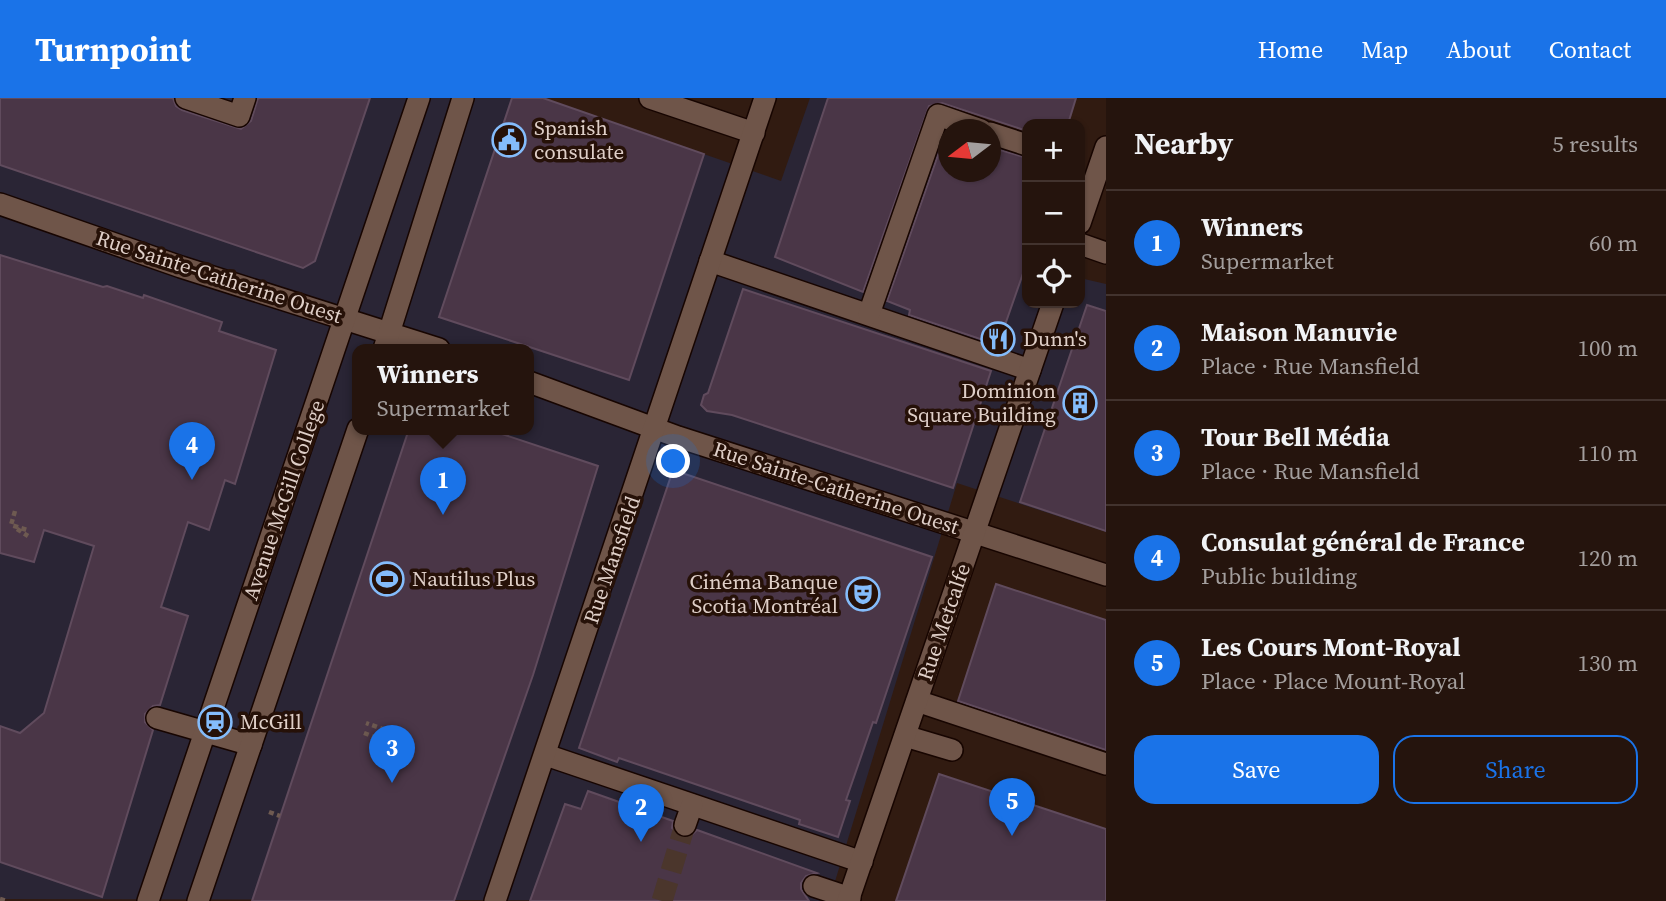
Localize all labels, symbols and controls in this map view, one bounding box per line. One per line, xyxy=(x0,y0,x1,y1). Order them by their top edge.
text: Turnpoint xyxy=(35,27,191,72)
text: Home xyxy=(1258,33,1323,66)
text: Map xyxy=(1361,33,1408,66)
text: About xyxy=(1446,33,1511,66)
text: Contact xyxy=(1549,33,1631,66)
place label: Spanish consulate xyxy=(534,113,624,166)
north arrow xyxy=(938,119,1001,182)
map controls xyxy=(1022,119,1085,308)
button: + xyxy=(1022,119,1085,182)
public building icon: Spanish consulate xyxy=(490,121,528,159)
text: Nearby xyxy=(1134,123,1233,164)
text: 5 results xyxy=(1552,128,1638,160)
button: − xyxy=(1022,182,1085,245)
text: Winners xyxy=(1201,209,1303,245)
street label: Rue Sainte-Catherine Ouest xyxy=(92,223,346,330)
text: 1 xyxy=(1151,227,1163,259)
text: 60 m xyxy=(1589,227,1638,259)
button: locate xyxy=(1022,245,1085,308)
text: Supermarket xyxy=(1201,245,1334,277)
text: Maison Manuvie xyxy=(1201,314,1397,350)
restaurant icon: Dunn's xyxy=(979,320,1017,358)
place label: Dunn's xyxy=(1023,324,1087,353)
text: 2 xyxy=(1151,332,1163,364)
text: 100 m xyxy=(1577,332,1638,364)
popup xyxy=(352,344,534,435)
text: Place · Rue Mansfield xyxy=(1201,350,1419,382)
text: Winners xyxy=(377,356,479,392)
place label: Dominion Square Building xyxy=(907,376,1056,429)
building icon: Dominion Square Building xyxy=(1061,384,1099,422)
text: Supermarket xyxy=(377,392,509,424)
street label: Avenue McGill College xyxy=(236,396,331,604)
text: Tour Bell Média xyxy=(1201,419,1390,455)
pin: 4 xyxy=(169,422,215,480)
street label: Rue Sainte-Catherine Ouest xyxy=(709,434,963,541)
text: 3 xyxy=(1151,437,1163,469)
text: 110 m xyxy=(1577,437,1638,469)
your location xyxy=(656,444,690,478)
text: Place · Rue Mansfield xyxy=(1201,455,1419,487)
pin: 1 xyxy=(420,457,466,515)
street label: Rue Mansfield xyxy=(576,492,647,628)
text: Consulat général de France xyxy=(1201,524,1525,560)
text: 4 xyxy=(1151,542,1163,574)
text: 120 m xyxy=(1577,542,1638,574)
street label: Rue Metcalfe xyxy=(910,559,977,684)
sports icon: Nautilus Plus xyxy=(368,560,406,598)
text: Public building xyxy=(1201,560,1357,592)
place label: Nautilus Plus xyxy=(412,564,535,593)
place label: Cinéma Banque Scotia Montréal xyxy=(690,567,838,620)
theatre icon: Cinéma Banque Scotia Montréal xyxy=(844,575,882,613)
text: Les Cours Mont-Royal xyxy=(1201,629,1461,665)
text: 5 xyxy=(1151,647,1163,679)
text: 130 m xyxy=(1577,647,1638,679)
text: Place · Place Mount-Royal xyxy=(1201,665,1465,697)
station icon: McGill xyxy=(196,703,234,741)
place label: McGill xyxy=(240,707,302,736)
pin: 3 xyxy=(369,725,415,783)
button: Save xyxy=(1134,735,1379,804)
button: Share xyxy=(1393,735,1638,804)
pin: 5 xyxy=(989,778,1035,836)
pin: 2 xyxy=(618,784,664,842)

